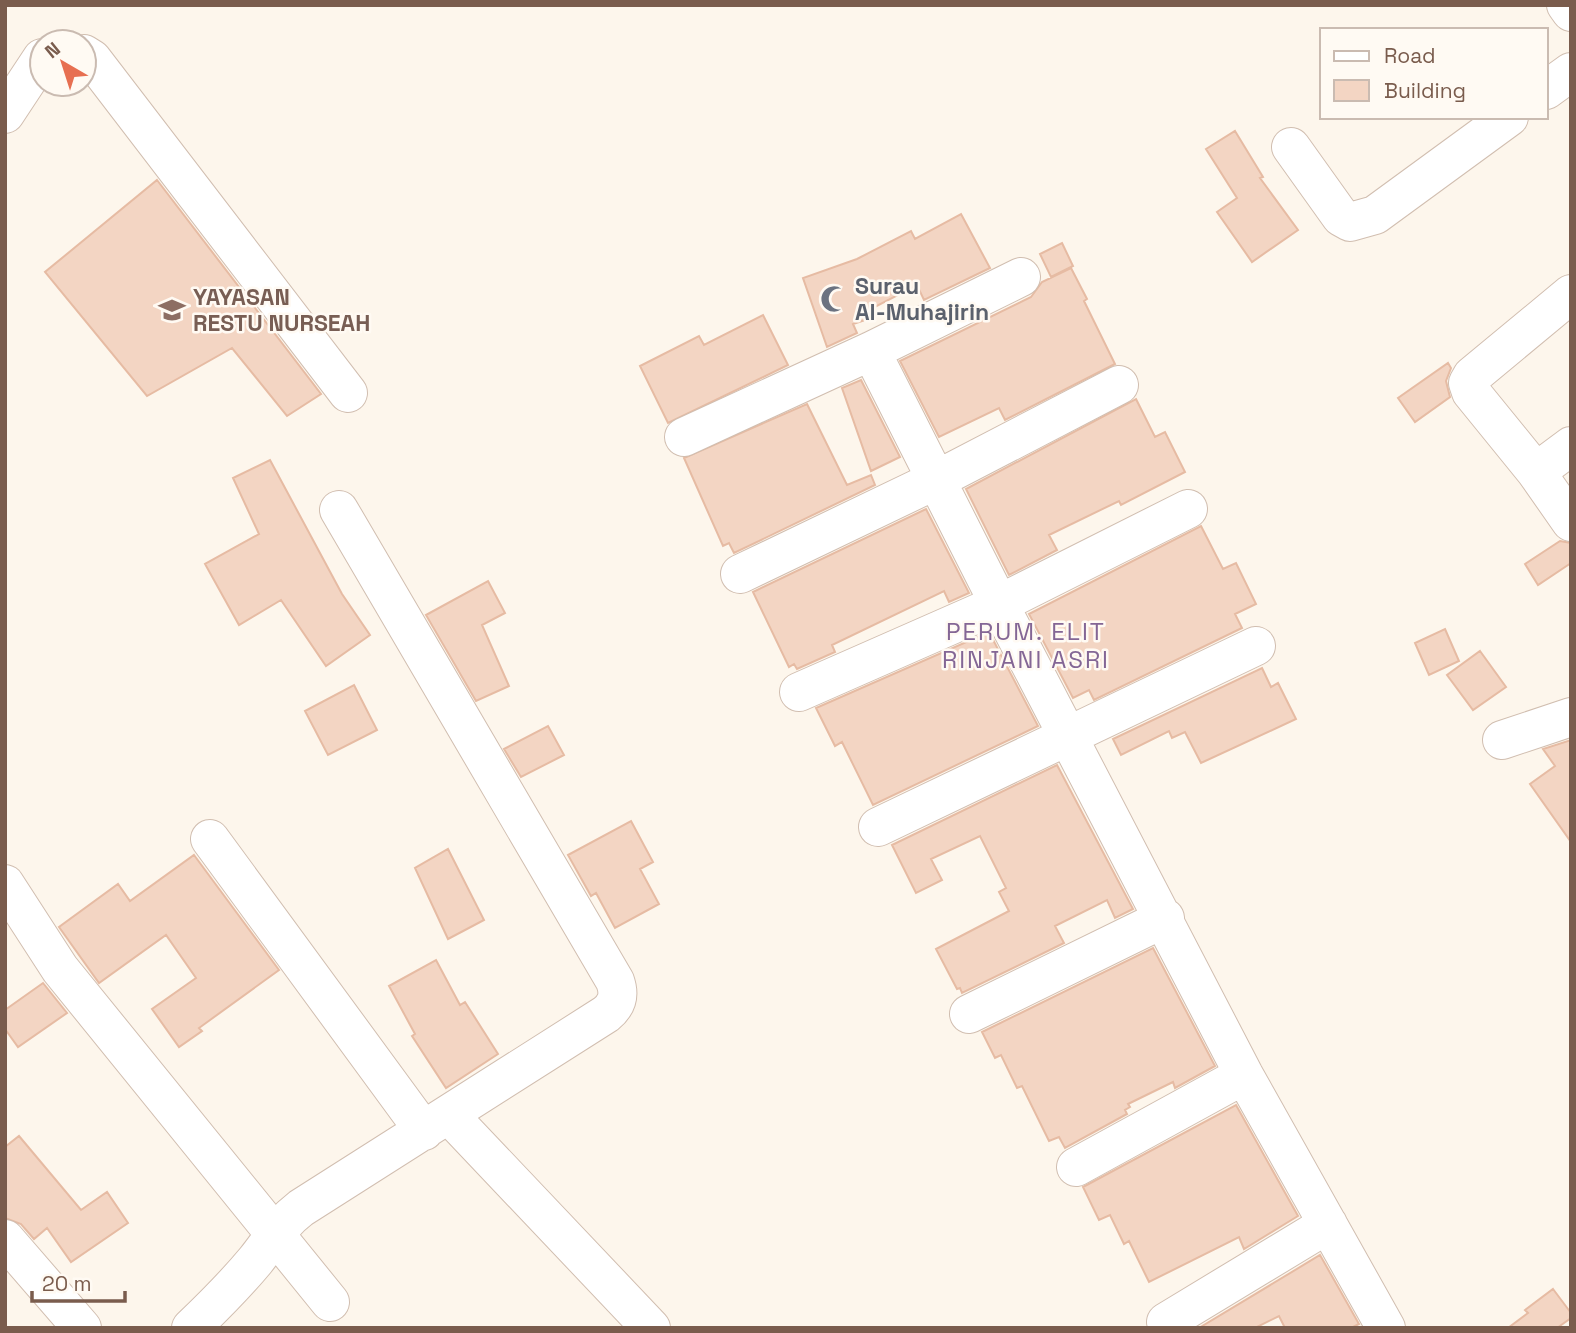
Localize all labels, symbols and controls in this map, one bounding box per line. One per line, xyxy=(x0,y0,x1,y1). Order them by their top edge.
north arrow xyxy=(28,28,98,98)
legend xyxy=(1320,28,1548,119)
text: N xyxy=(40,36,65,64)
text: Road xyxy=(1384,42,1436,69)
text: Building xyxy=(1384,77,1466,104)
place label: Surau Al-Muhajirin xyxy=(855,271,989,327)
place label: YAYASAN RESTU NURSEAH xyxy=(193,282,370,338)
mosque icon: Surau Al-Muhajirin xyxy=(819,284,849,314)
school or university icon: YAYASAN RESTU NURSEAH xyxy=(157,295,187,325)
district label: PERUM. ELIT RINJANI ASRI xyxy=(942,616,1110,675)
scale bar xyxy=(32,1260,124,1304)
text: 20 m xyxy=(42,1270,92,1297)

